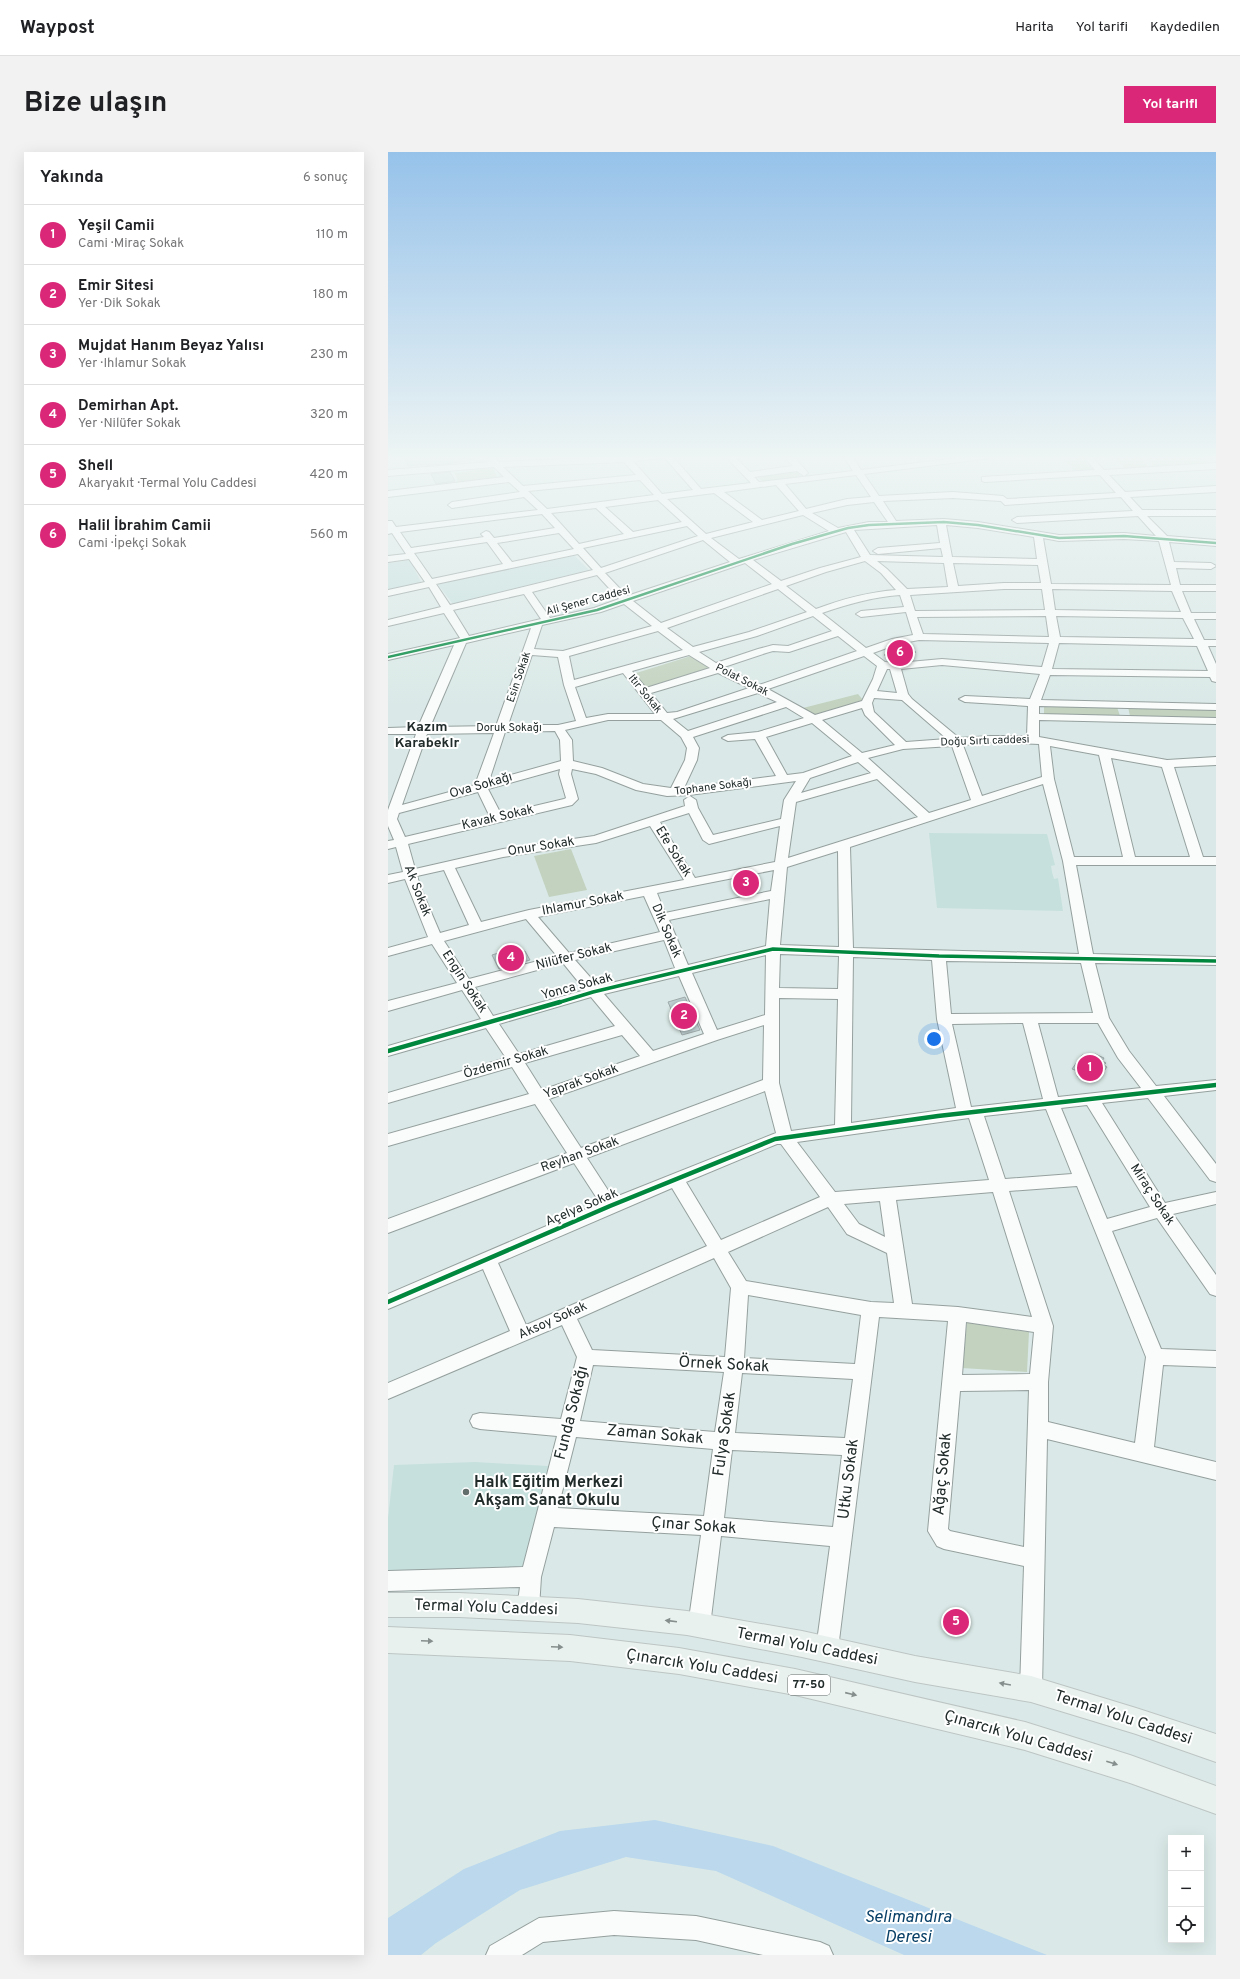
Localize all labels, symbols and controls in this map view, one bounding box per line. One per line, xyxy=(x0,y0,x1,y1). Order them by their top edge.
text: Waypost xyxy=(20,16,95,40)
text: Harita xyxy=(1015,19,1054,36)
text: Yol tarifi xyxy=(1076,19,1128,36)
text: Kaydedilen xyxy=(1150,19,1220,36)
text: Bize ulaşın xyxy=(24,86,167,122)
button: Yol tarifi xyxy=(1124,86,1216,123)
text: Yakında xyxy=(40,167,104,189)
text: 6 sonuç xyxy=(303,170,348,186)
text: Yeşil Camii xyxy=(78,217,154,236)
text: 1 xyxy=(50,227,56,243)
text: 110 m xyxy=(316,227,348,243)
text: Cami · Miraç Sokak xyxy=(78,236,184,252)
text: Emir Sitesi xyxy=(78,277,154,296)
text: 2 xyxy=(49,287,57,303)
text: 180 m xyxy=(313,287,348,303)
text: Yer · Dik Sokak xyxy=(78,296,161,312)
text: Mujdat Hanım Beyaz Yalısı xyxy=(78,337,264,356)
text: 3 xyxy=(49,347,57,363)
text: 230 m xyxy=(310,347,348,363)
text: Yer · Ihlamur Sokak xyxy=(78,356,186,372)
text: Demirhan Apt. xyxy=(78,397,178,416)
text: 4 xyxy=(49,407,57,423)
text: 320 m xyxy=(310,407,348,423)
text: Yer · Nilüfer Sokak xyxy=(78,416,181,432)
text: Shell xyxy=(78,457,113,476)
text: 5 xyxy=(49,467,57,483)
text: 420 m xyxy=(310,467,348,483)
text: Akaryakıt · Termal Yolu Caddesi xyxy=(78,476,257,492)
text: Halil İbrahim Camii xyxy=(78,517,211,536)
text: 6 xyxy=(49,527,57,543)
text: 560 m xyxy=(310,527,348,543)
text: Cami · İpekçi Sokak xyxy=(78,536,187,552)
street label: Ali Şener Caddesi xyxy=(544,583,632,619)
pin: 6 xyxy=(887,638,913,668)
street label: Esin Sokak xyxy=(504,650,534,704)
street label: Polat Sokak xyxy=(713,661,771,699)
street label: Itır Sokak xyxy=(625,672,665,717)
district label: Kazım Karabekir xyxy=(395,719,459,752)
street label: Doruk Sokağı xyxy=(476,721,542,735)
street label: Doğu Sırtı caddesi xyxy=(940,732,1030,750)
street label: Ova Sokağı xyxy=(448,769,514,803)
street label: Tophane Sokağı xyxy=(674,775,752,799)
street label: Kavak Sokak xyxy=(460,802,536,834)
street label: Efe Sokak xyxy=(651,824,695,880)
street label: Onur Sokak xyxy=(506,834,576,860)
street label: Ak Sokak xyxy=(400,863,434,919)
pin: 3 xyxy=(733,868,759,898)
street label: Ihlamur Sokak xyxy=(541,888,625,920)
street label: Dik Sokak xyxy=(647,902,685,961)
street label: Nilüfer Sokak xyxy=(534,940,614,974)
pin: 4 xyxy=(498,943,524,973)
street label: Engin Sokak xyxy=(438,948,490,1016)
street label: Yonca Sokak xyxy=(540,970,615,1004)
pin: 2 xyxy=(671,1001,697,1031)
your location xyxy=(924,1029,944,1049)
street label: Özdemir Sokak xyxy=(461,1041,550,1083)
pin: 1 xyxy=(1077,1053,1103,1083)
street label: Yaprak Sokak xyxy=(541,1061,621,1103)
street label: Reyhan Sokak xyxy=(539,1133,621,1177)
street label: Miraç Sokak xyxy=(1126,1161,1178,1229)
street label: Açelya Sokak xyxy=(543,1185,621,1230)
street label: Aksoy Sokak xyxy=(516,1299,590,1343)
street label: Örnek Sokak xyxy=(678,1351,770,1377)
street label: Funda Sokağı xyxy=(551,1364,593,1462)
street label: Fulya Sokak xyxy=(709,1390,741,1478)
street label: Zaman Sokak xyxy=(606,1421,704,1449)
street label: Ağaç Sokak xyxy=(929,1432,957,1516)
street label: Utku Sokak xyxy=(834,1438,864,1520)
place label: Halk Eğitim Merkezi Akşam Sanat Okulu xyxy=(474,1473,623,1511)
marker: Halk Eğitim Merkezi Akşam Sanat Okulu xyxy=(461,1487,471,1497)
street label: Çınar Sokak xyxy=(651,1513,737,1539)
street label: Termal Yolu Caddesi xyxy=(414,1595,558,1621)
pin: 5 xyxy=(943,1607,969,1637)
one-way arrow xyxy=(665,1618,677,1625)
street label: Termal Yolu Caddesi xyxy=(735,1623,879,1671)
one-way arrow xyxy=(421,1638,434,1644)
one-way arrow xyxy=(551,1644,563,1651)
street label: Çınarcık Yolu Caddesi xyxy=(625,1645,779,1689)
road number: 77-50 xyxy=(788,1675,830,1695)
one-way arrow xyxy=(999,1681,1011,1687)
street label: Termal Yolu Caddesi xyxy=(1052,1686,1194,1750)
one-way arrow xyxy=(845,1692,857,1698)
street label: Çınarcık Yolu Caddesi xyxy=(942,1706,1094,1768)
one-way arrow xyxy=(1106,1760,1118,1766)
map controls xyxy=(1168,1835,1204,1943)
button: + xyxy=(1168,1835,1204,1871)
button: − xyxy=(1168,1871,1204,1907)
water label: Selimandıra Deresi xyxy=(864,1907,952,1949)
button: locate xyxy=(1168,1907,1204,1943)

